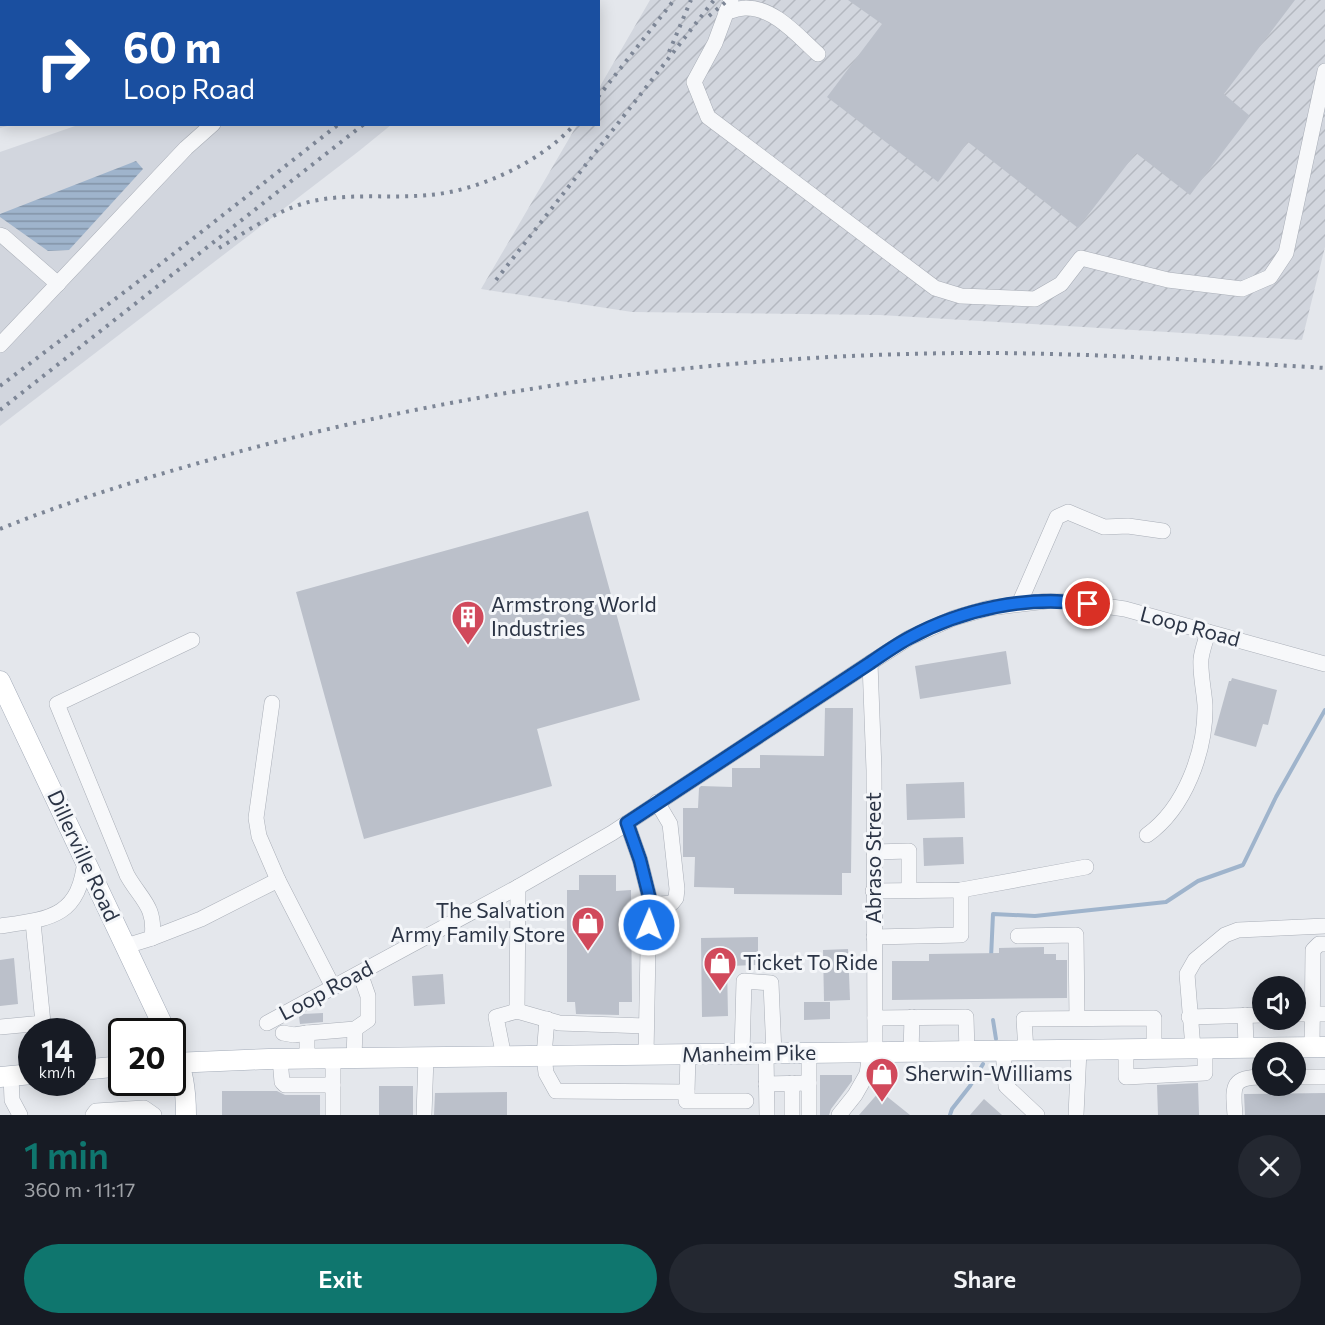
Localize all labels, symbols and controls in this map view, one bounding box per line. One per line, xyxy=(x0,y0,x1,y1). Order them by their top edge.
text: 60 m xyxy=(123,20,222,72)
icon: right xyxy=(24,24,102,102)
text: Loop Road xyxy=(123,72,255,105)
pin xyxy=(1062,578,1113,629)
icon: arrive xyxy=(1071,587,1104,620)
place label: Armstrong World Industries xyxy=(491,591,657,640)
building icon: Armstrong World Industries xyxy=(450,599,486,646)
street label: Loop Road xyxy=(1138,600,1243,651)
street label: Dillerville Road xyxy=(43,786,126,925)
street label: Abraso Street xyxy=(860,792,885,924)
position arrow xyxy=(617,893,681,957)
place label: The Salvation Army Family Store xyxy=(390,897,565,946)
shop icon: The Salvation Army Family Store xyxy=(570,905,606,952)
shop icon: Ticket To Ride xyxy=(702,945,738,992)
place label: Ticket To Ride xyxy=(743,949,878,974)
street label: Loop Road xyxy=(274,955,376,1025)
map controls xyxy=(1252,976,1306,1096)
button: sound xyxy=(1252,976,1306,1030)
speed limit sign: 20 xyxy=(108,1018,186,1096)
text: 14 xyxy=(41,1031,73,1068)
street label: Manheim Pike xyxy=(682,1039,816,1066)
button: search xyxy=(1252,1042,1306,1096)
shop icon: Sherwin-Williams xyxy=(864,1056,900,1103)
place label: Sherwin-Williams xyxy=(905,1060,1073,1085)
text: km/h xyxy=(39,1063,75,1081)
text: 1 min xyxy=(24,1132,109,1176)
button: close xyxy=(1238,1135,1301,1198)
text: 360 m · 11:17 xyxy=(24,1177,135,1201)
button: Exit xyxy=(24,1244,657,1313)
button: Share xyxy=(669,1244,1301,1313)

